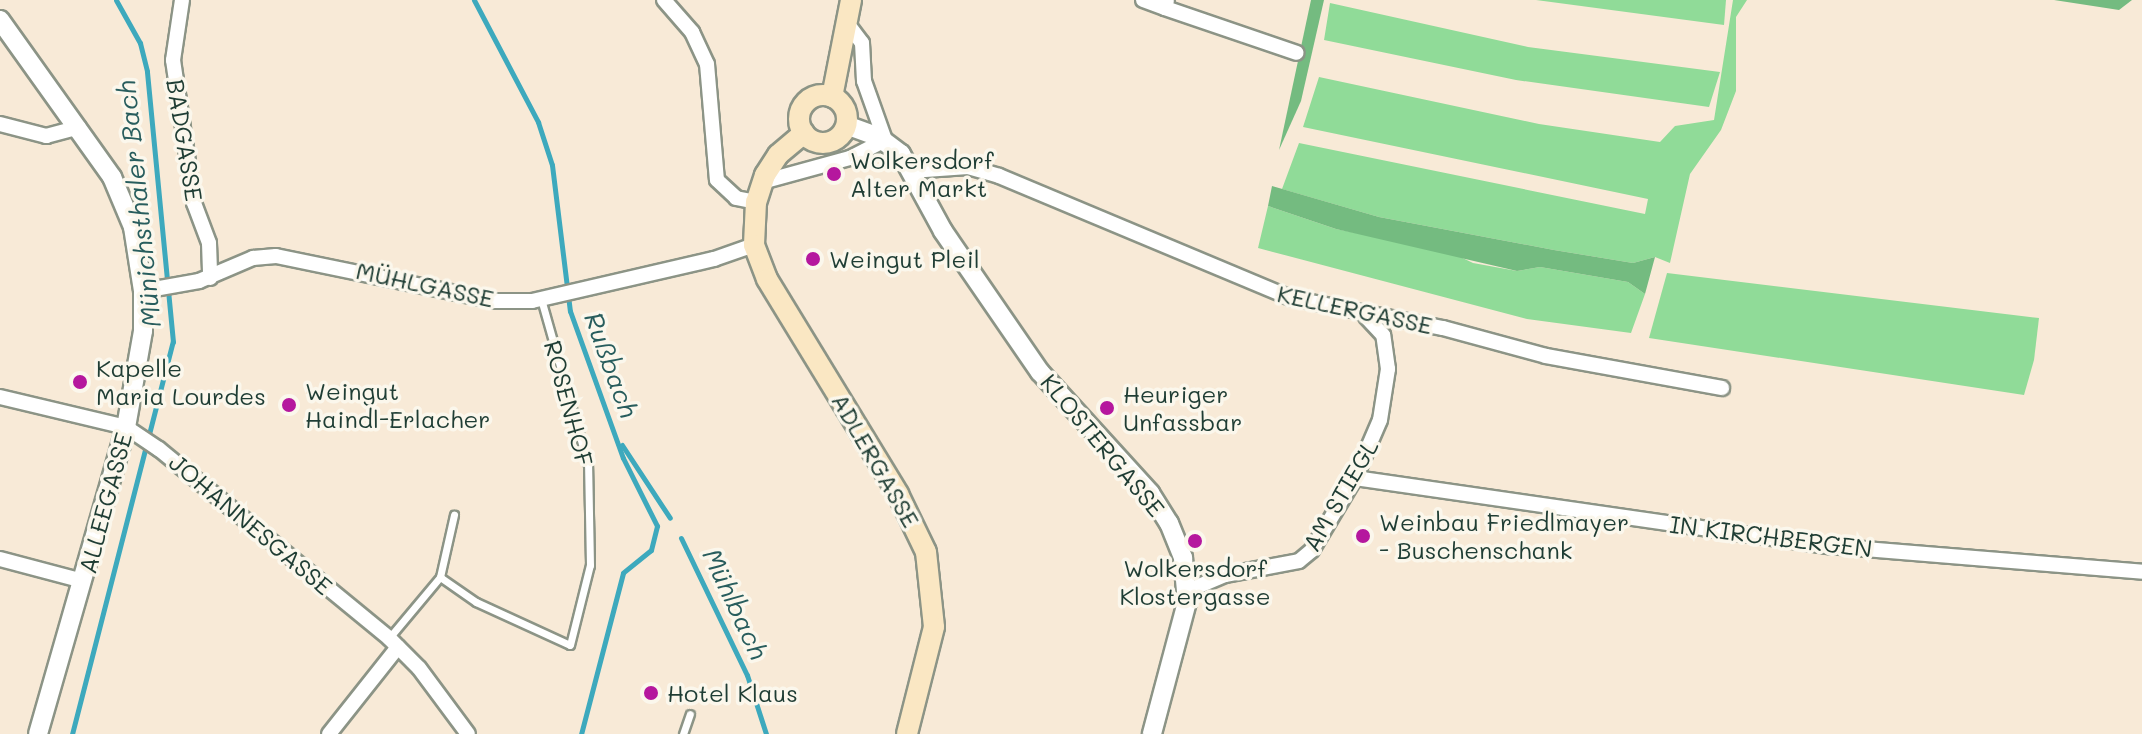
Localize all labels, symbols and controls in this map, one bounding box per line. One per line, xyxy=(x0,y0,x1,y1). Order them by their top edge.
street label: BADGASSE xyxy=(161,77,209,203)
water label: Münichsthaler Bach xyxy=(110,79,168,329)
place label: Wolkersdorf Alter Markt xyxy=(850,146,993,202)
marker: Wolkersdorf Alter Markt xyxy=(825,165,843,183)
place label: Weingut Pleil xyxy=(829,245,980,273)
marker: Weingut Pleil xyxy=(804,250,822,268)
street label: MÜHLGASSE xyxy=(354,255,496,313)
street label: KELLERGASSE xyxy=(1275,279,1435,339)
water label: Rußbach xyxy=(578,308,644,422)
street label: ROSENHOF xyxy=(538,337,600,469)
place label: Kapelle Maria Lourdes xyxy=(96,354,266,410)
street label: KLOSTERGASSE xyxy=(1035,368,1171,522)
marker: Kapelle Maria Lourdes xyxy=(71,373,89,391)
place label: Weingut Haindl-Erlacher xyxy=(305,377,490,433)
place label: Heuriger Unfassbar xyxy=(1123,380,1242,436)
street label: ADLERGASSE xyxy=(826,388,926,532)
marker: Weingut Haindl-Erlacher xyxy=(280,396,298,414)
marker: Heuriger Unfassbar xyxy=(1098,399,1116,417)
street label: ALLEEGASSE xyxy=(72,429,138,577)
street label: AM STIEGL xyxy=(1296,434,1384,556)
street label: JOHANNESGASSE xyxy=(164,447,338,601)
place label: Weinbau Friedlmayer - Buschenschank xyxy=(1379,508,1629,564)
street label: IN KIRCHBERGEN xyxy=(1668,509,1874,563)
marker: Weinbau Friedlmayer - Buschenschank xyxy=(1354,527,1372,545)
marker: Wolkersdorf Klostergasse xyxy=(1186,532,1204,550)
water label: Mühlbach xyxy=(696,544,774,664)
place label: Wolkersdorf Klostergasse xyxy=(1119,554,1271,610)
place label: Hotel Klaus xyxy=(667,679,798,707)
marker: Hotel Klaus xyxy=(642,684,660,702)

